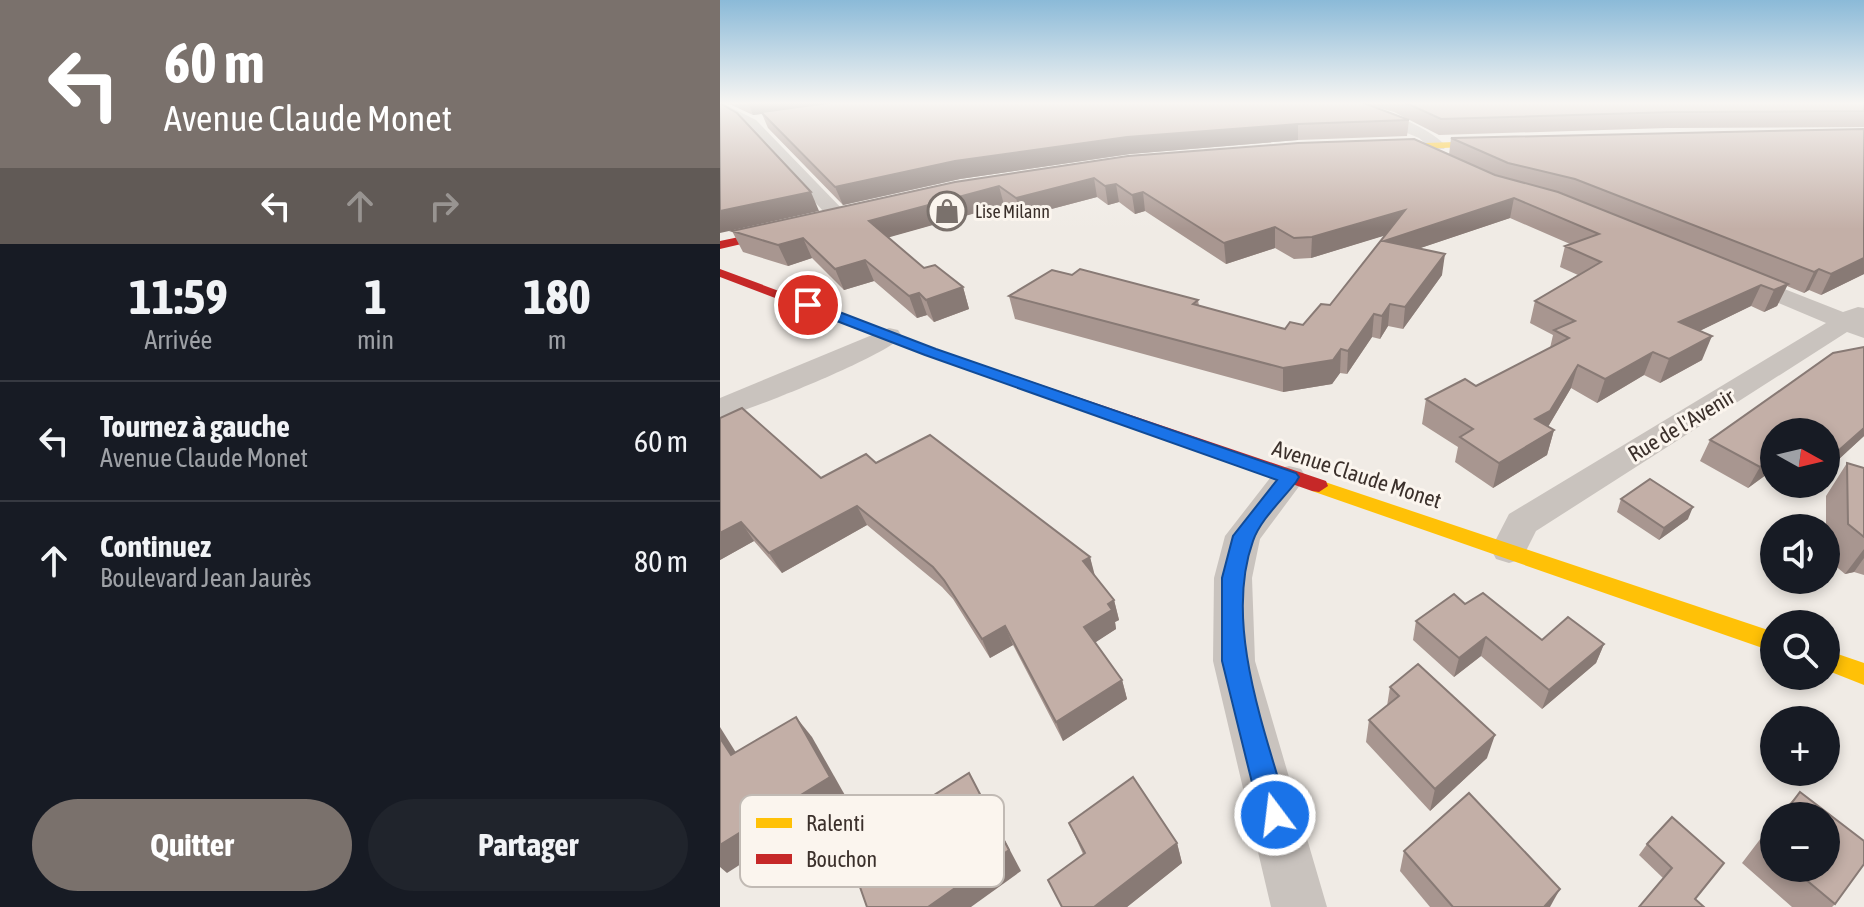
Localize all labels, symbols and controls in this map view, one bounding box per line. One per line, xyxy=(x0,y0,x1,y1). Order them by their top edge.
text: 60 m xyxy=(164,31,265,95)
icon: left xyxy=(32,32,136,136)
text: Avenue Claude Monet xyxy=(164,97,452,139)
icon: left xyxy=(254,184,298,228)
icon: ahead xyxy=(338,184,382,228)
icon: right xyxy=(422,184,466,228)
shop icon: Lise Milann xyxy=(926,190,968,232)
place label: Lise Milann xyxy=(975,201,1050,222)
text: 11:59 xyxy=(129,269,228,324)
text: 1 xyxy=(364,269,387,324)
text: 180 xyxy=(523,269,591,324)
pin xyxy=(774,271,842,339)
icon: arrive xyxy=(786,283,830,327)
text: Arrivée xyxy=(144,325,212,355)
text: min xyxy=(357,325,394,355)
text: m xyxy=(548,325,566,355)
street label: Rue de l'Avenir xyxy=(1623,383,1739,467)
text: Tournez à gauche xyxy=(100,409,290,443)
north arrow xyxy=(1760,418,1840,498)
map controls xyxy=(1760,418,1840,882)
icon: left xyxy=(32,419,76,463)
text: 60 m xyxy=(634,424,688,458)
street label: Avenue Claude Monet xyxy=(1269,434,1445,514)
text: Avenue Claude Monet xyxy=(100,443,308,473)
button: sound xyxy=(1760,514,1840,594)
text: Continuez xyxy=(100,529,211,563)
icon: ahead xyxy=(32,539,76,583)
text: 80 m xyxy=(634,544,688,578)
text: Boulevard Jean Jaurès xyxy=(100,563,311,593)
button: search xyxy=(1760,610,1840,690)
button: + xyxy=(1760,706,1840,786)
position arrow xyxy=(1233,773,1317,857)
legend xyxy=(740,795,1004,887)
button: Quitter xyxy=(32,799,352,891)
button: Partager xyxy=(368,799,688,891)
button: − xyxy=(1760,802,1840,882)
text: Ralenti xyxy=(806,810,865,836)
text: Bouchon xyxy=(806,846,877,872)

